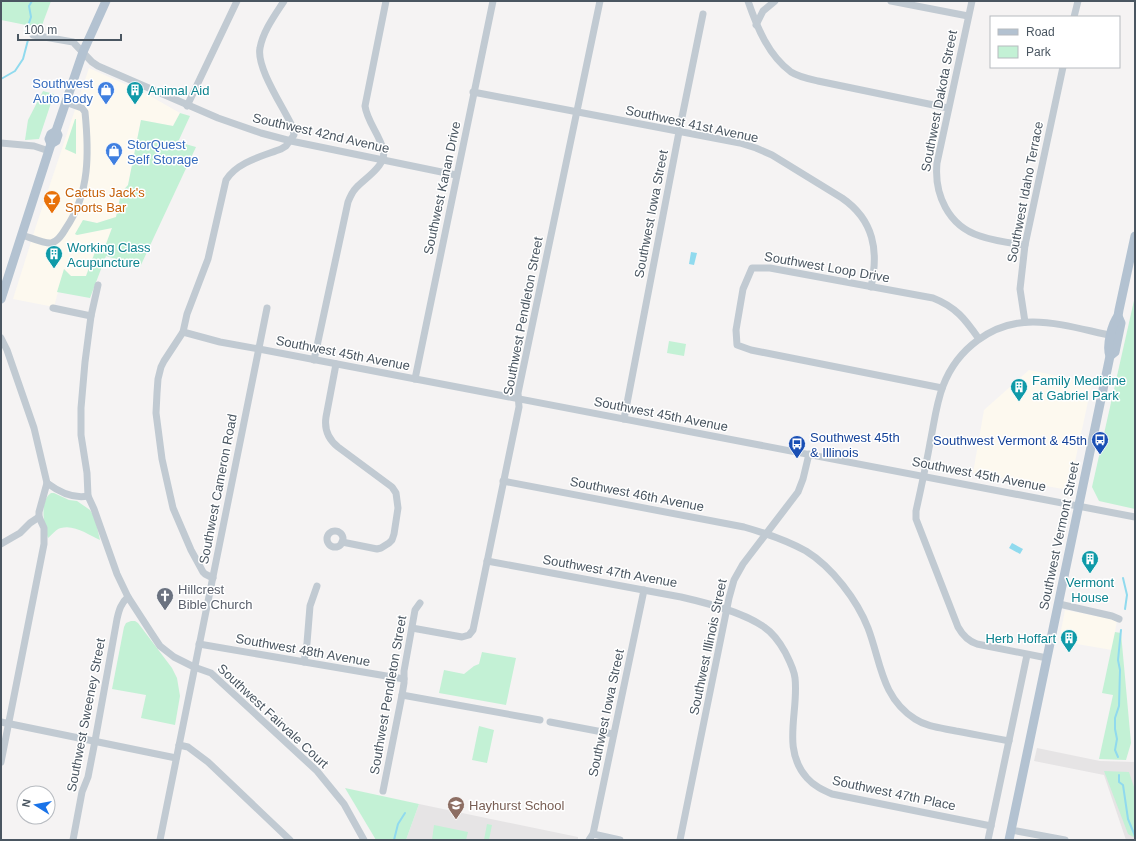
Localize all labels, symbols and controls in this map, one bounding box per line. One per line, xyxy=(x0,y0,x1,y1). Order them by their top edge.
scale bar xyxy=(18,16,121,42)
legend xyxy=(990,16,1120,68)
text: 100 m xyxy=(24,23,57,37)
text: Road xyxy=(1026,25,1055,39)
street label: Southwest Dakota Street xyxy=(918,29,960,173)
text: Park xyxy=(1026,45,1052,59)
place label: Southwest Auto Body xyxy=(32,76,93,106)
shop icon: Southwest Auto Body xyxy=(96,80,116,105)
building icon: Animal Aid xyxy=(125,80,145,105)
place label: Animal Aid xyxy=(148,83,209,98)
street label: Southwest 41st Avenue xyxy=(624,103,760,145)
street label: Southwest 42nd Avenue xyxy=(251,110,391,156)
street label: Southwest Kanan Drive xyxy=(421,120,463,256)
street label: Southwest Idaho Terrace xyxy=(1004,120,1046,264)
place label: StorQuest Self Storage xyxy=(127,137,199,167)
shop icon: StorQuest Self Storage xyxy=(104,141,124,166)
street label: Southwest Iowa Street xyxy=(631,148,671,279)
place label: Cactus Jack's Sports Bar xyxy=(65,185,145,215)
bar icon: Cactus Jack's Sports Bar xyxy=(42,189,62,214)
street label: Southwest Pendleton Street xyxy=(500,235,546,397)
place label: Working Class Acupuncture xyxy=(67,240,151,270)
building icon: Working Class Acupuncture xyxy=(44,244,64,269)
street label: Southwest Loop Drive xyxy=(763,249,891,285)
street label: Southwest 45th Avenue xyxy=(275,333,411,373)
place label: Family Medicine at Gabriel Park xyxy=(1032,373,1126,403)
building icon: Family Medicine at Gabriel Park xyxy=(1009,377,1029,402)
street label: Southwest 45th Avenue xyxy=(593,394,729,434)
street label: Southwest Cameron Road xyxy=(196,413,240,565)
place label: Southwest 45th & Illinois xyxy=(810,430,900,460)
bus stop icon: Southwest Vermont & 45th xyxy=(1090,430,1110,455)
place label: Southwest Vermont & 45th xyxy=(933,433,1087,448)
bus stop icon: Southwest 45th & Illinois xyxy=(787,434,807,459)
street label: Southwest 45th Avenue xyxy=(911,454,1047,494)
street label: Southwest Vermont Street xyxy=(1036,460,1082,611)
street label: Southwest 46th Avenue xyxy=(569,474,705,514)
building icon: Vermont House xyxy=(1080,549,1100,574)
street label: Southwest 47th Avenue xyxy=(542,552,678,590)
place label: Vermont House xyxy=(1066,575,1115,605)
street label: Southwest Illinois Street xyxy=(686,577,730,716)
place label: Hillcrest Bible Church xyxy=(178,582,252,612)
church icon: Hillcrest Bible Church xyxy=(155,586,175,611)
street label: Southwest Pendleton Street xyxy=(367,614,409,776)
building icon: Herb Hoffart xyxy=(1059,628,1079,653)
street label: Southwest 48th Avenue xyxy=(235,631,371,669)
place label: Herb Hoffart xyxy=(985,631,1056,646)
street label: Southwest Sweeney Street xyxy=(64,637,108,793)
street label: Southwest Iowa Street xyxy=(585,647,627,778)
street label: Southwest Fairvale Court xyxy=(215,661,332,772)
street label: Southwest 47th Place xyxy=(831,773,957,813)
north arrow xyxy=(16,785,56,825)
school or university icon: Hayhurst School xyxy=(446,795,466,820)
text: N xyxy=(20,798,33,808)
place label: Hayhurst School xyxy=(469,798,564,813)

